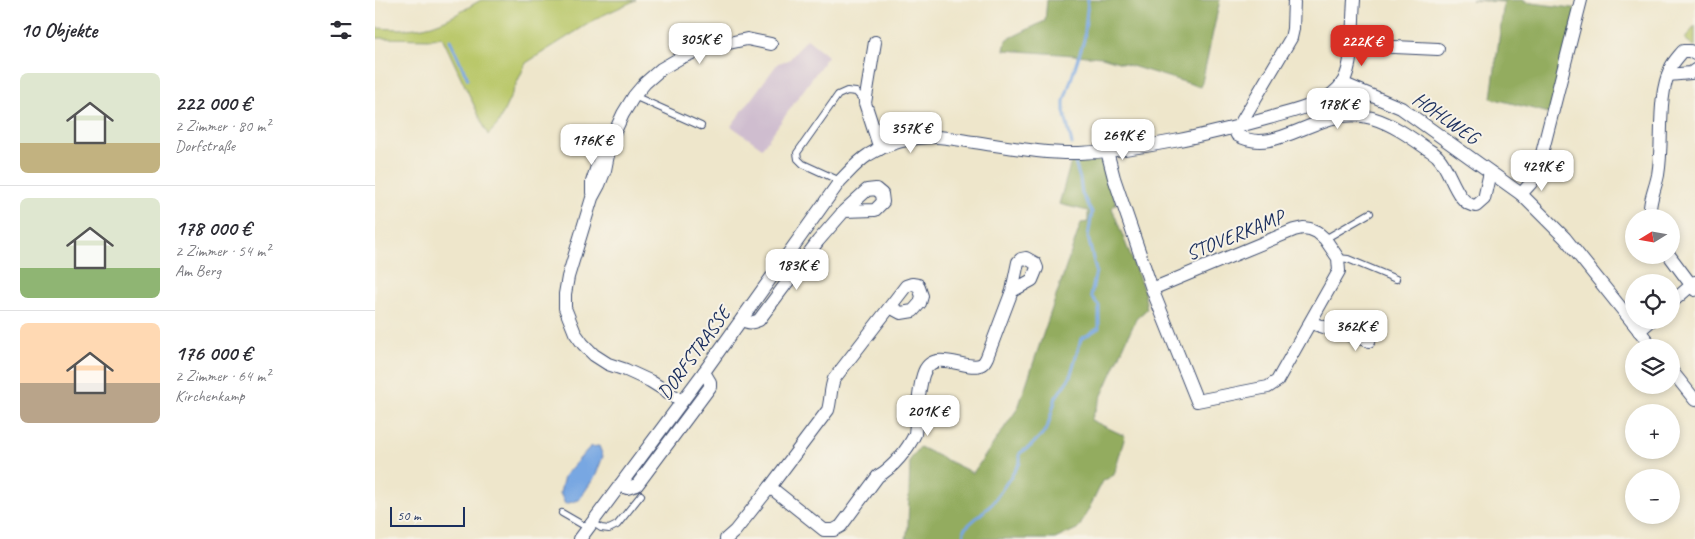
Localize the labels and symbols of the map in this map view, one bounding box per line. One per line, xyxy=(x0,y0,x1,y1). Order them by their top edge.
pin: 305K € xyxy=(659,22,741,65)
pin: 222K € xyxy=(1321,24,1403,67)
street label: HOHLWEG xyxy=(1408,86,1486,151)
pin: 178K € xyxy=(1297,88,1379,130)
pin: 357K € xyxy=(870,112,952,154)
pin: 269K € xyxy=(1082,119,1164,161)
pin: 176K € xyxy=(551,124,633,166)
pin: 429K € xyxy=(1501,150,1583,192)
street label: STOVERKAMP xyxy=(1182,203,1290,266)
north arrow xyxy=(1625,209,1680,264)
pin: 183K € xyxy=(756,248,838,291)
street label: DORFSTRASSE xyxy=(652,299,738,404)
pin: 362K € xyxy=(1315,310,1397,352)
pin: 201K € xyxy=(887,394,969,437)
scale bar xyxy=(390,504,465,527)

